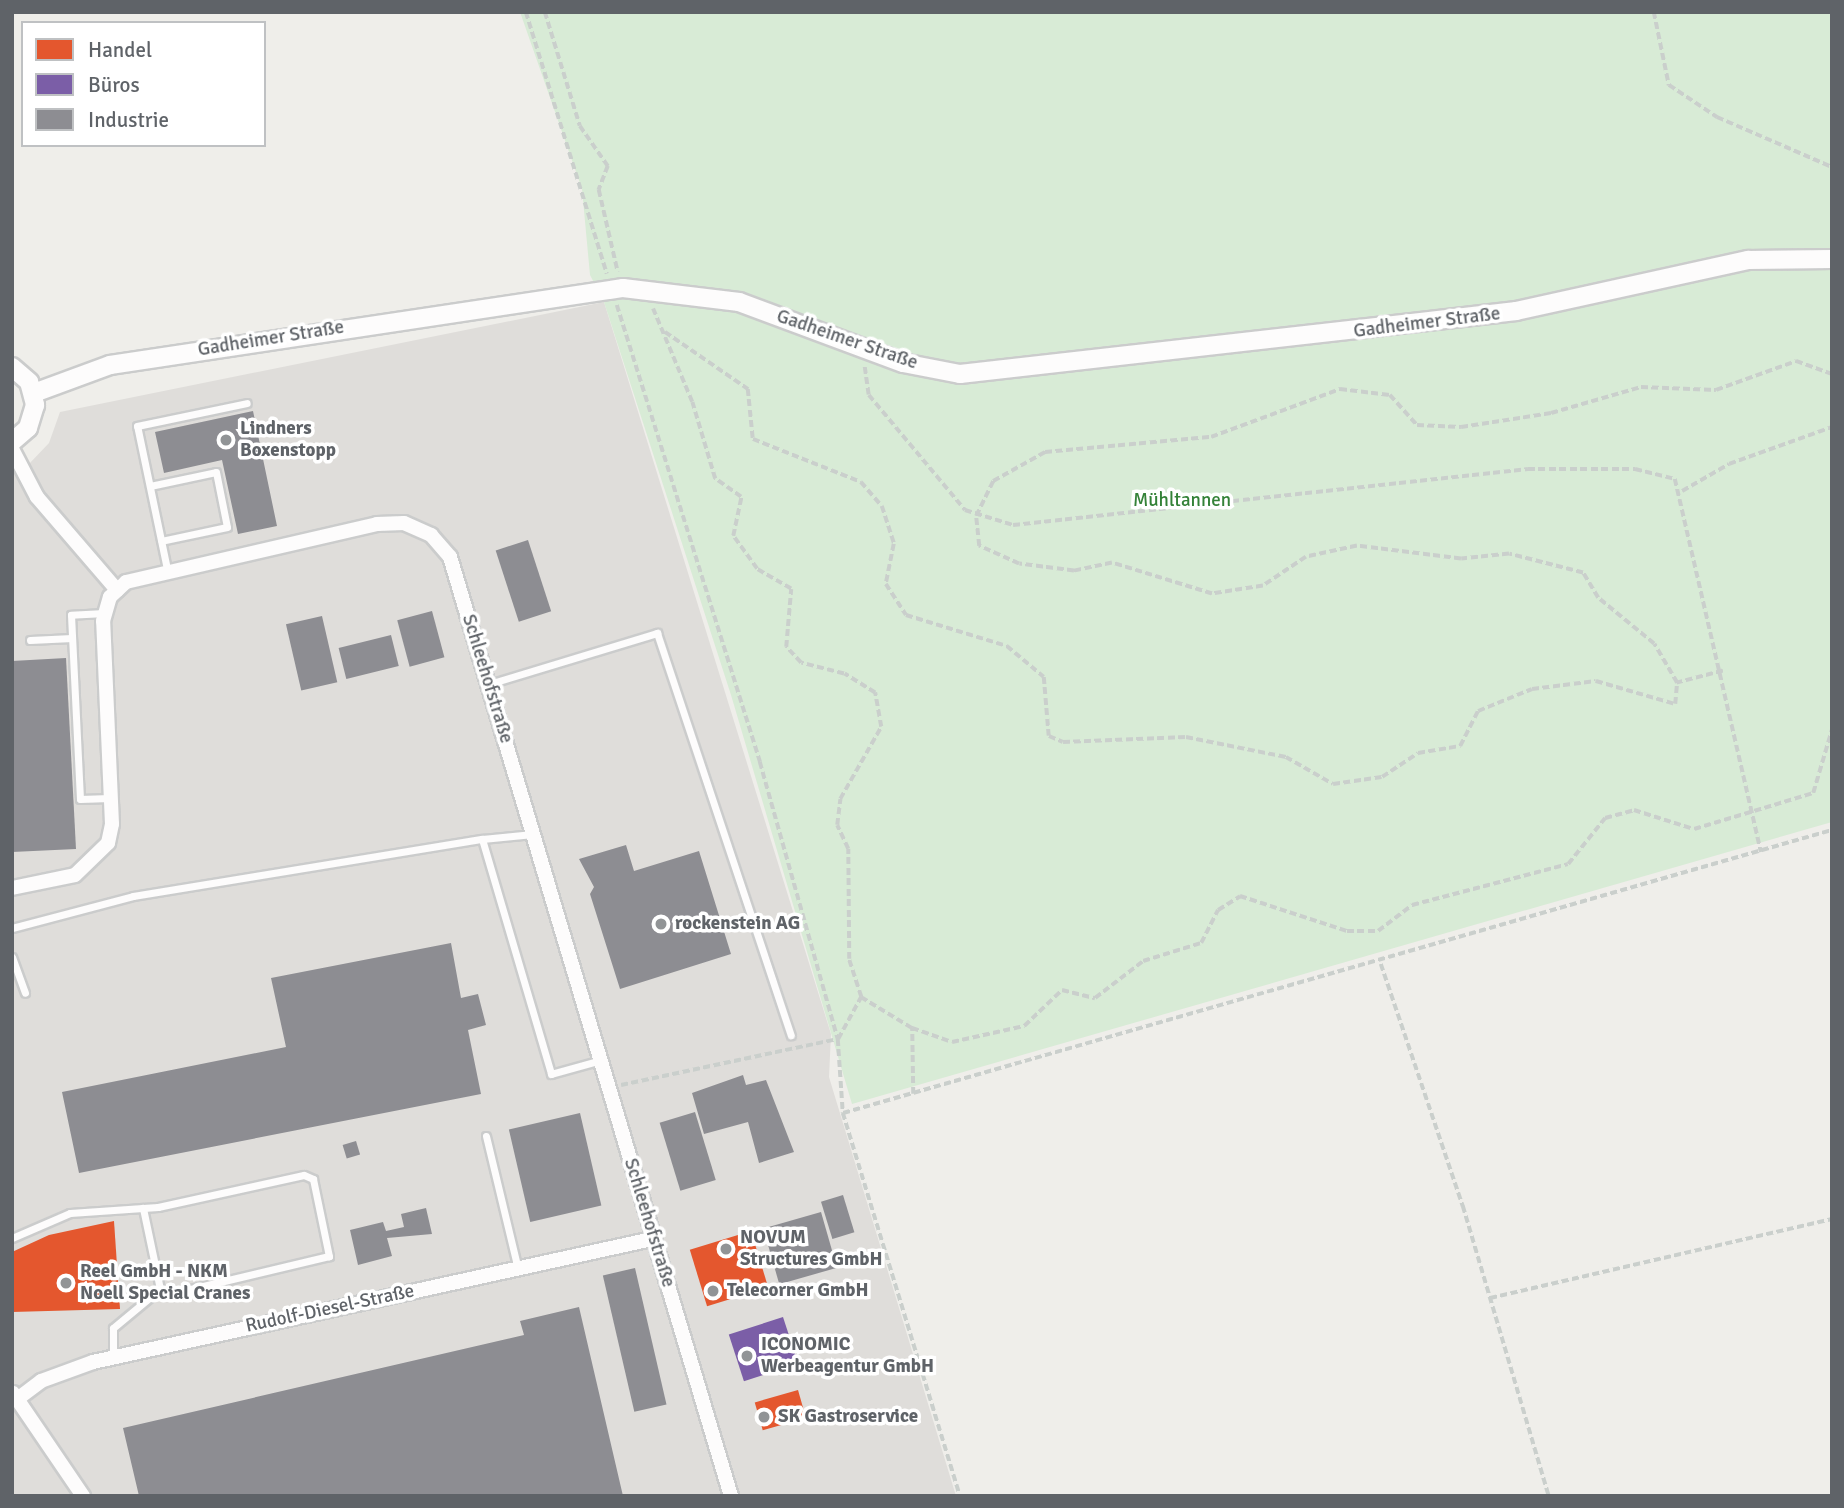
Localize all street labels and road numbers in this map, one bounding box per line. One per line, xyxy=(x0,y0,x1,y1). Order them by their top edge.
street label: Gadheimer Straße xyxy=(1352,303,1502,343)
street label: Gadheimer Straße xyxy=(773,305,921,375)
street label: Gadheimer Straße xyxy=(196,316,346,362)
street label: Schleehofstraße xyxy=(457,612,517,746)
street label: Schleehofstraße xyxy=(619,1156,679,1290)
street label: Rudolf-Diesel-Straße xyxy=(244,1280,416,1338)

